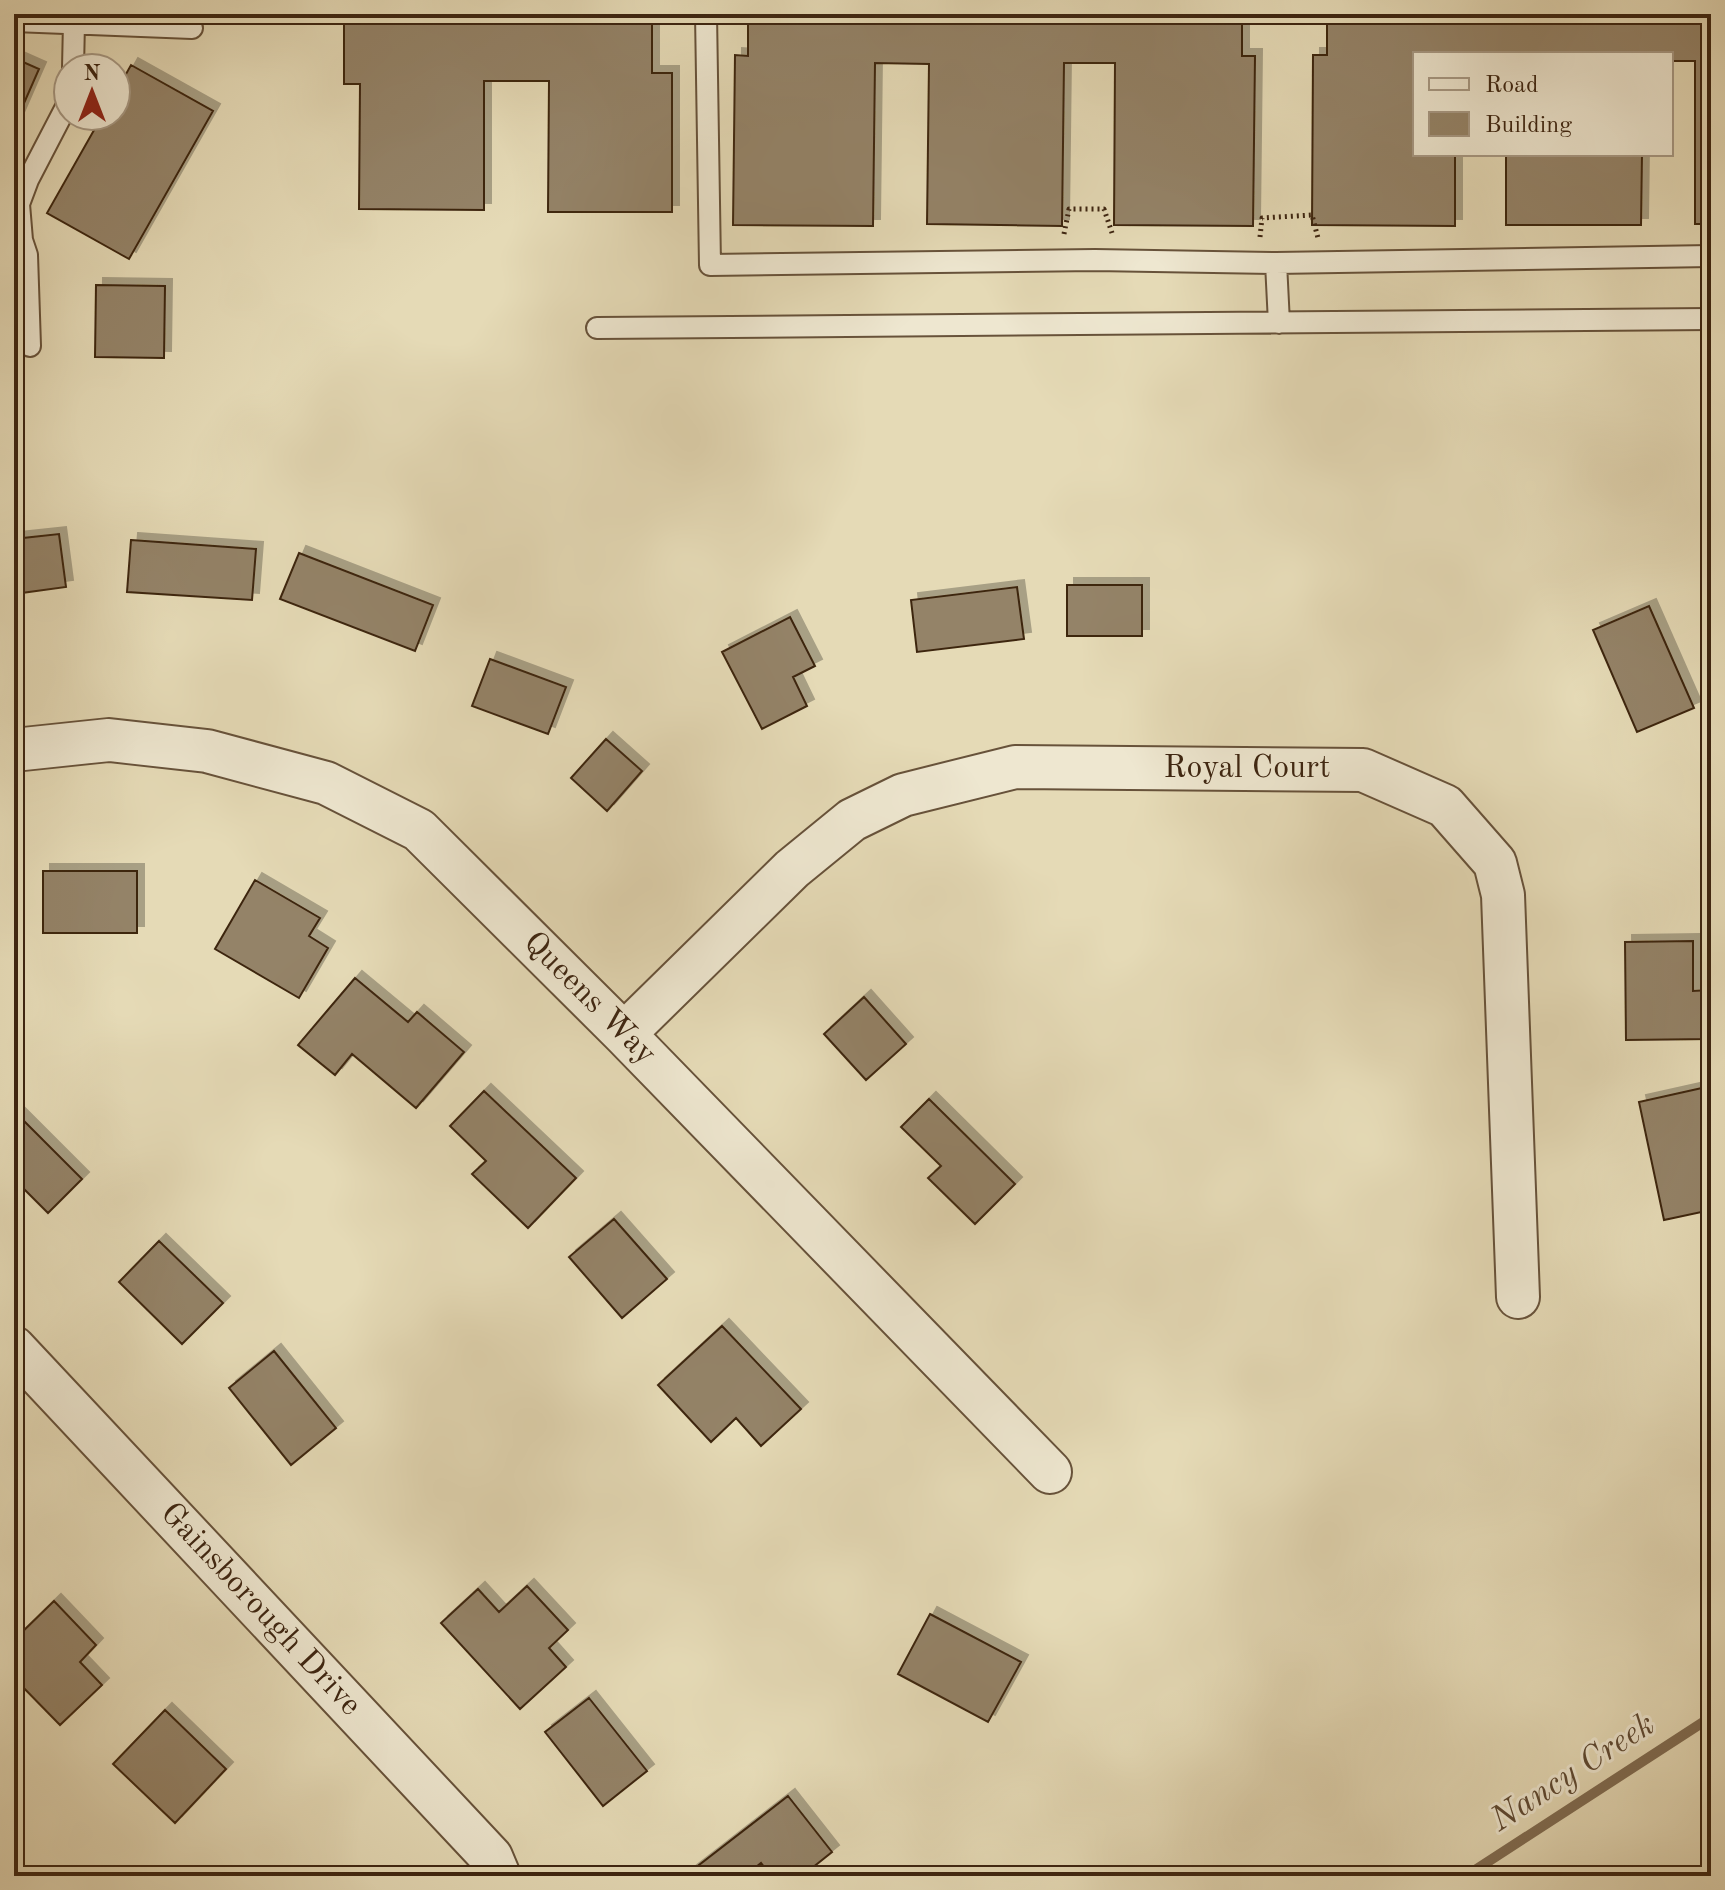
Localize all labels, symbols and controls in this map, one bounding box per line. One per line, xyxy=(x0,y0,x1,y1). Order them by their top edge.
north arrow xyxy=(52,52,132,132)
legend xyxy=(1413,52,1673,156)
text: N xyxy=(84,63,101,85)
text: Road xyxy=(1485,74,1538,98)
text: Building xyxy=(1485,114,1572,138)
street label: Royal Court xyxy=(1164,753,1330,785)
street label: Queens Way xyxy=(517,927,661,1071)
street label: Gainsborough Drive xyxy=(154,1498,366,1722)
water label: Nancy Creek xyxy=(1484,1708,1661,1839)

